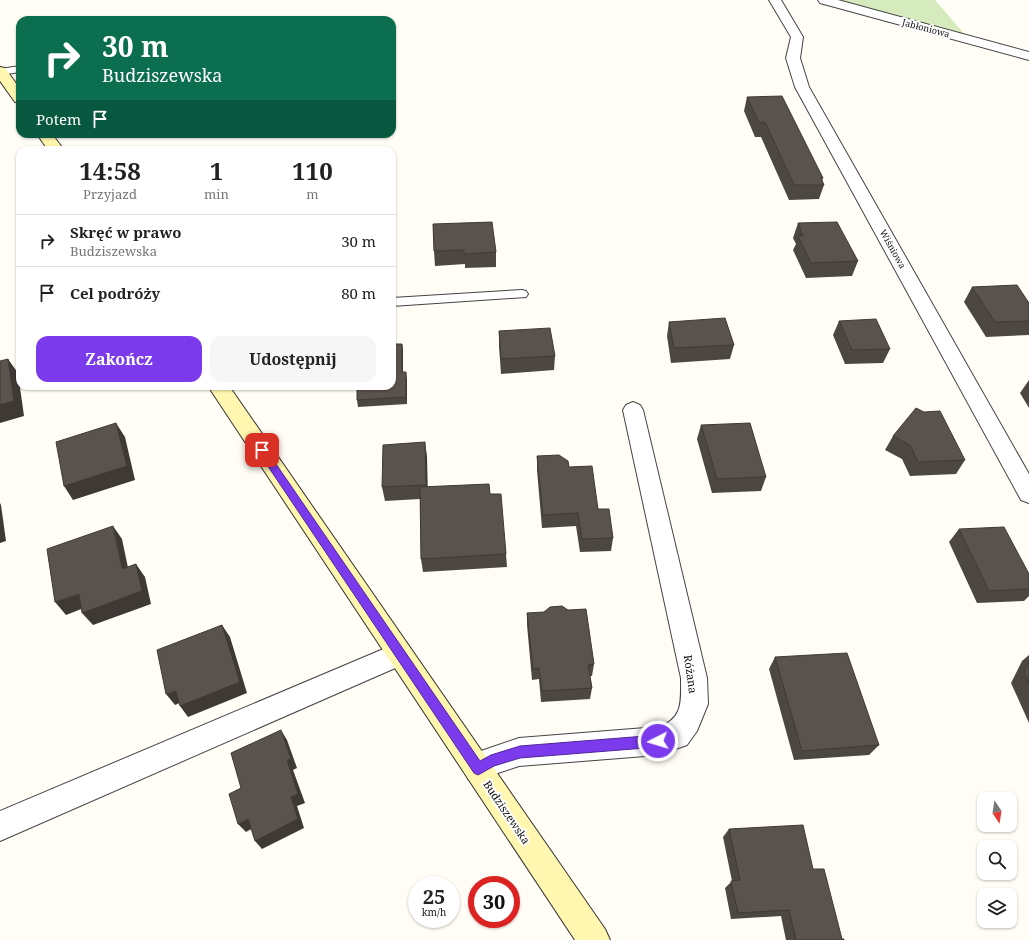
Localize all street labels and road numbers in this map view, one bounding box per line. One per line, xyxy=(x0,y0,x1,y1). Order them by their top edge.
street label: Jabłoniowa xyxy=(900,15,951,41)
street label: Wiśniowa xyxy=(877,227,909,271)
street label: Różana xyxy=(681,654,701,694)
street label: Budziszewska xyxy=(480,777,534,847)

